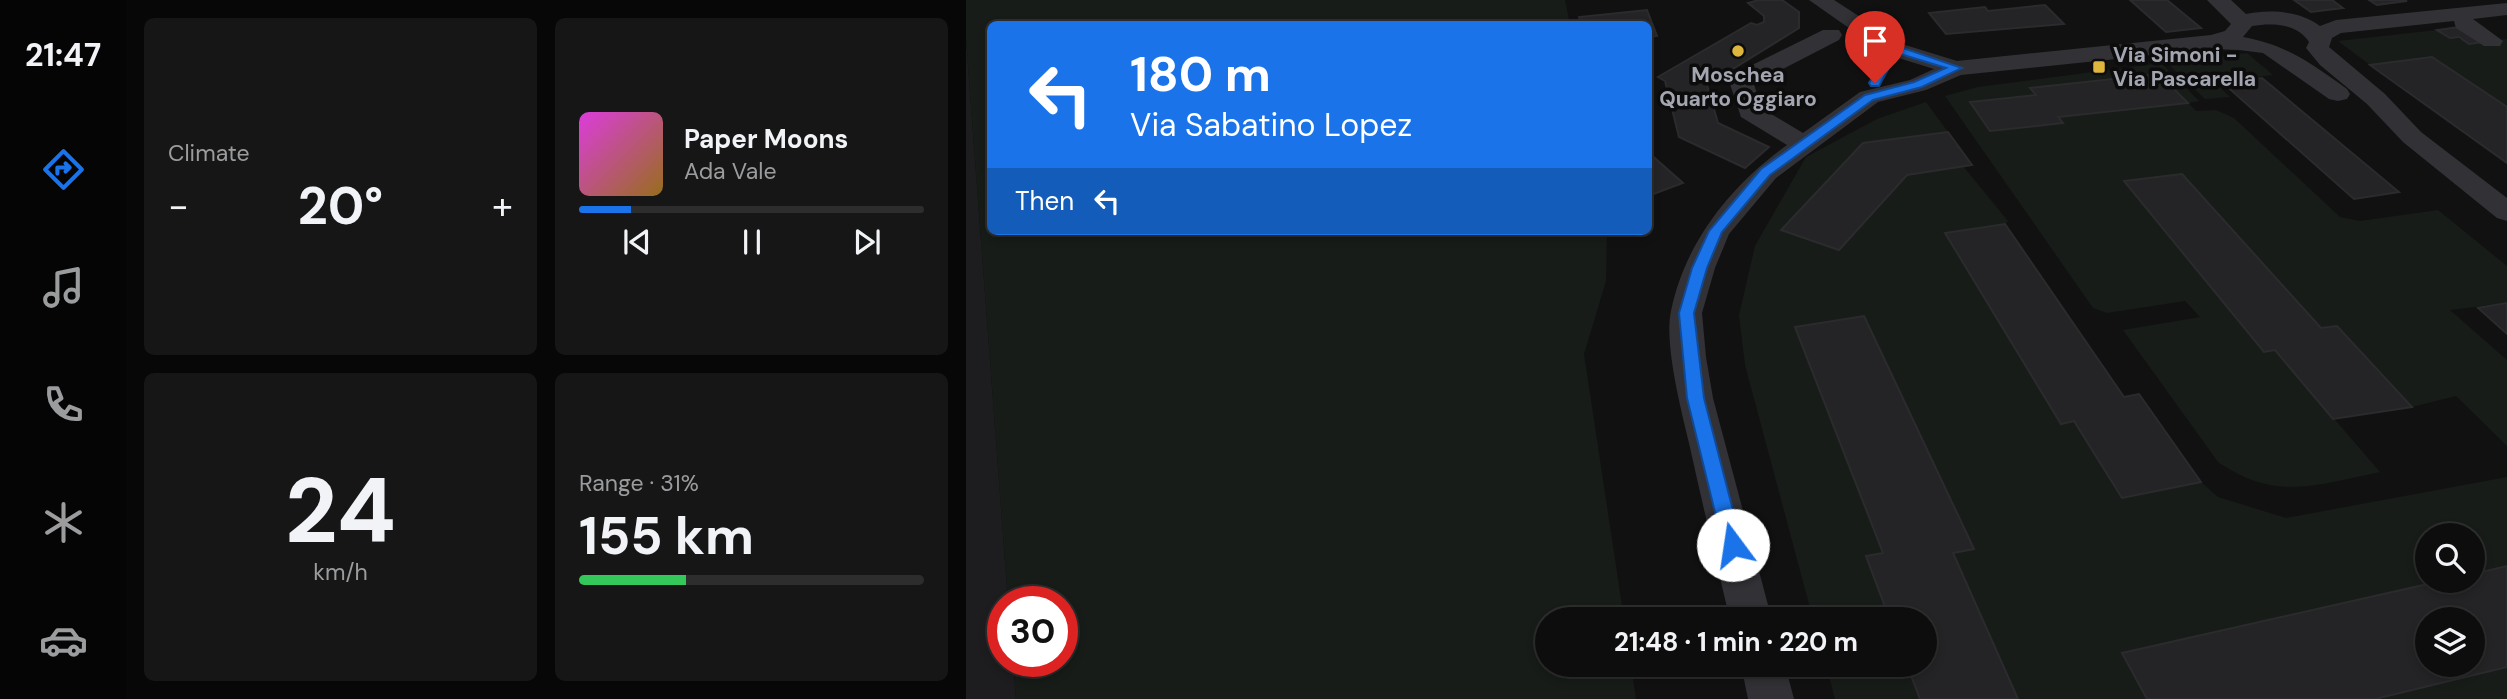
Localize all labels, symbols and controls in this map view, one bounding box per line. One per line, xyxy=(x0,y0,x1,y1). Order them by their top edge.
pin xyxy=(1845,11,1905,83)
icon: arrive xyxy=(1856,22,1894,60)
text: 21:47 xyxy=(25,34,101,76)
place label: Via Simoni - Via Pascarella xyxy=(2113,41,2256,93)
text: 180 m xyxy=(1130,42,1271,106)
marker: Moschea Quarto Oggiaro xyxy=(1730,43,1746,59)
icon: left xyxy=(1015,49,1106,140)
marker: Via Simoni - Via Pascarella xyxy=(2091,59,2107,75)
place label: Moschea Quarto Oggiaro xyxy=(1659,61,1817,113)
text: Via Sabatino Lopez xyxy=(1130,104,1412,146)
text: Paper Moons xyxy=(684,122,848,156)
text: Climate xyxy=(168,138,250,168)
icon: directions xyxy=(39,145,88,194)
text: Ada Vale xyxy=(684,156,777,186)
text: 20° xyxy=(298,172,383,240)
text: − xyxy=(168,181,189,231)
text: + xyxy=(492,181,513,231)
icon: left xyxy=(1088,182,1126,220)
text: Then xyxy=(1015,184,1074,218)
icon: previous xyxy=(618,223,656,261)
icon: pause xyxy=(733,223,771,261)
icon: next xyxy=(848,223,886,261)
icon: music xyxy=(39,263,88,312)
icon: phone xyxy=(39,380,88,429)
text: 24 xyxy=(285,452,396,570)
text: Range · 31% xyxy=(579,468,699,498)
icon: climate xyxy=(39,498,88,547)
text: 155 km xyxy=(579,502,754,570)
position arrow xyxy=(1696,508,1770,582)
map controls xyxy=(2415,523,2485,677)
button: search xyxy=(2415,523,2485,593)
text: km/h xyxy=(313,557,368,587)
speed limit sign: 30 xyxy=(987,586,1078,677)
button: layers xyxy=(2415,607,2485,677)
icon: car xyxy=(39,616,88,665)
text: 21:48 · 1 min · 220 m xyxy=(1614,625,1858,659)

